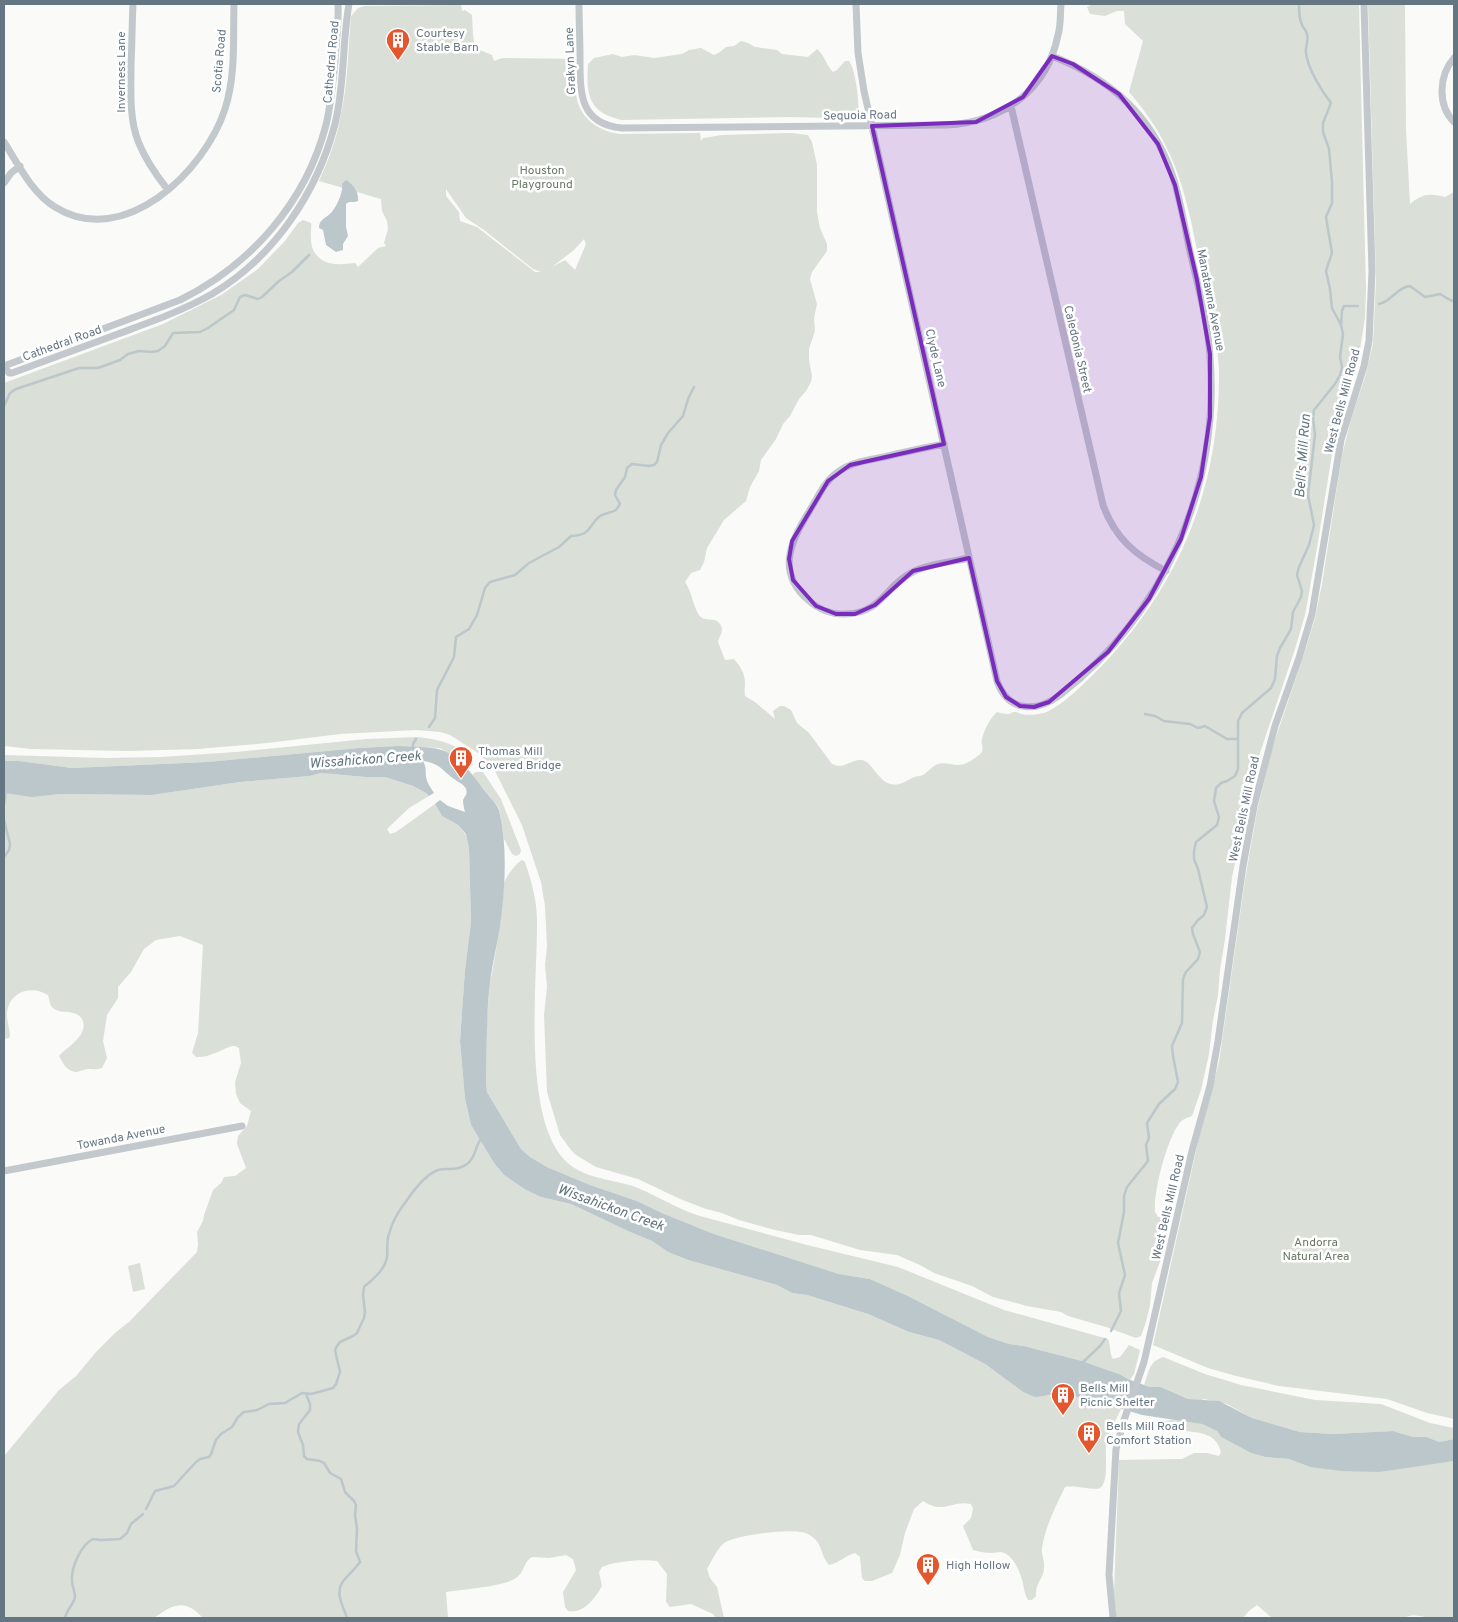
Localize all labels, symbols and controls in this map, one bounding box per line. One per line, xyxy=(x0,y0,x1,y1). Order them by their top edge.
street label: Cathedral Road xyxy=(320,20,344,104)
place label: Courtesy Stable Barn xyxy=(416,26,479,56)
building icon: Courtesy Stable Barn xyxy=(385,27,411,61)
street label: Grakyn Lane xyxy=(562,27,580,95)
street label: Scotia Road xyxy=(209,29,231,94)
street label: Inverness Lane xyxy=(114,31,130,113)
street label: Sequoia Road xyxy=(823,107,897,125)
park label: Houston Playground xyxy=(511,163,573,193)
street label: Manatawna Avenue xyxy=(1192,248,1228,353)
street label: Caledonia Street xyxy=(1059,304,1095,395)
street label: Cathedral Road xyxy=(21,322,104,366)
street label: Clyde Lane xyxy=(921,327,950,389)
street label: West Bells Mill Road xyxy=(1321,347,1365,455)
water label: Bell's Mill Run xyxy=(1292,413,1315,499)
place label: Thomas Mill Covered Bridge xyxy=(478,744,561,774)
building icon: Thomas Mill Covered Bridge xyxy=(448,745,474,779)
water label: Wissahickon Creek xyxy=(309,748,423,773)
street label: West Bells Mill Road xyxy=(1226,755,1264,864)
street label: Towanda Avenue xyxy=(76,1122,167,1154)
street label: West Bells Mill Road xyxy=(1149,1153,1189,1262)
water label: Wissahickon Creek xyxy=(555,1181,667,1236)
park label: Andorra Natural Area xyxy=(1283,1235,1349,1265)
place label: Bells Mill Picnic Shelter xyxy=(1080,1381,1155,1411)
building icon: Bells Mill Picnic Shelter xyxy=(1050,1382,1076,1416)
place label: Bells Mill Road Comfort Station xyxy=(1106,1419,1192,1449)
building icon: Bells Mill Road Comfort Station xyxy=(1076,1420,1102,1454)
building icon: High Hollow xyxy=(915,1552,941,1586)
place label: High Hollow xyxy=(946,1558,1011,1574)

